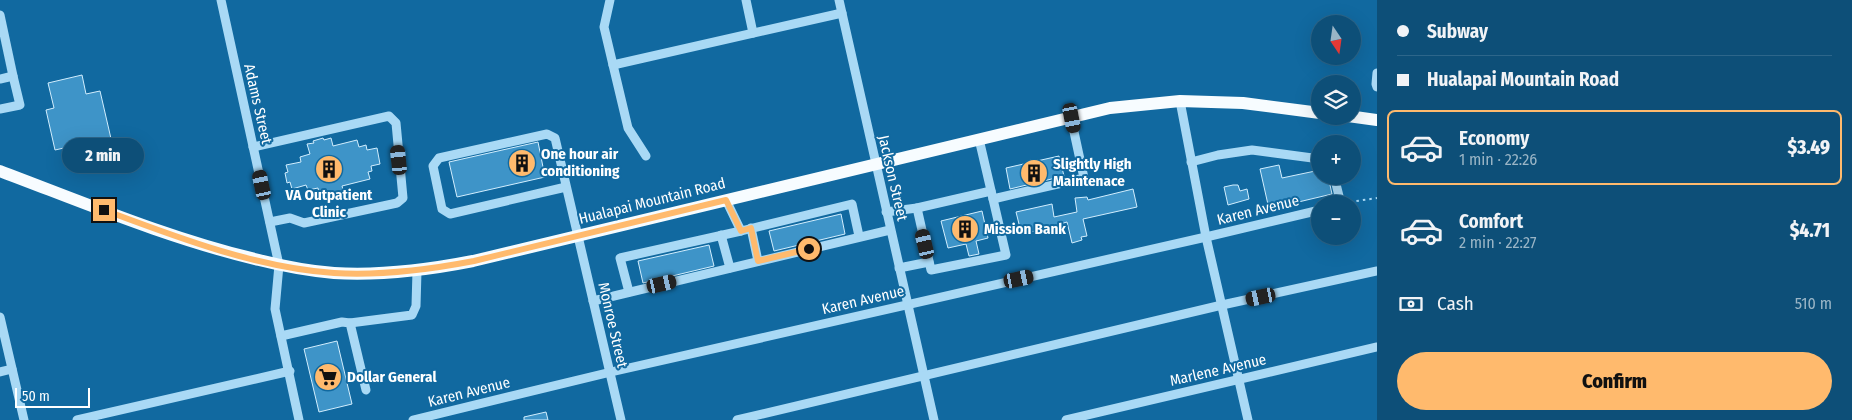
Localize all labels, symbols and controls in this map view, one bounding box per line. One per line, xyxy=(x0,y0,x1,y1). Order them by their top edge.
north arrow xyxy=(1311,15,1361,65)
map controls xyxy=(1311,15,1361,245)
text: Subway xyxy=(1427,20,1488,43)
street label: Adams Street xyxy=(240,62,276,146)
text: Hualapai Mountain Road xyxy=(1427,68,1619,91)
button: layers xyxy=(1311,75,1361,125)
car xyxy=(1061,102,1082,134)
icon: car xyxy=(1399,125,1444,170)
text: Economy xyxy=(1459,127,1529,150)
street label: Jackson Street xyxy=(874,133,912,223)
button: + xyxy=(1311,135,1361,185)
text: $3.49 xyxy=(1788,136,1830,159)
callout: 2 min xyxy=(63,138,145,172)
car xyxy=(389,144,408,176)
place label: One hour air conditioning xyxy=(541,145,620,180)
text: 2 min xyxy=(85,146,121,165)
building icon: One hour air conditioning xyxy=(507,148,537,178)
text: 1 min · 22:26 xyxy=(1459,150,1537,169)
building icon: VA Outpatient Clinic xyxy=(314,154,344,184)
place label: Slightly High Maintenace xyxy=(1053,155,1132,190)
building icon: Slightly High Maintenace xyxy=(1019,158,1049,188)
car xyxy=(251,169,272,201)
street label: Hualapai Mountain Road xyxy=(577,174,727,228)
place label: VA Outpatient Clinic xyxy=(285,186,373,221)
street label: Karen Avenue xyxy=(1215,191,1301,229)
button: − xyxy=(1311,195,1361,245)
route end xyxy=(93,199,115,221)
icon: car xyxy=(1399,208,1444,253)
text: Comfort xyxy=(1459,210,1523,233)
building icon: Mission Bank xyxy=(950,214,980,244)
text: $4.71 xyxy=(1790,219,1830,242)
place label: Mission Bank xyxy=(984,220,1066,238)
car xyxy=(914,228,935,260)
text: 2 min · 22:27 xyxy=(1459,233,1536,252)
route start xyxy=(798,238,820,260)
car xyxy=(1002,269,1035,289)
car xyxy=(645,273,678,295)
street label: Monroe Street xyxy=(594,281,632,369)
street label: Karen Avenue xyxy=(820,282,906,318)
car xyxy=(1244,287,1277,307)
icon: cash xyxy=(1397,290,1425,318)
text: Cash xyxy=(1437,292,1474,315)
text: 510 m xyxy=(1795,294,1832,313)
street label: Marlene Avenue xyxy=(1168,350,1268,390)
button: Confirm xyxy=(1397,352,1832,410)
supermarket icon: Dollar General xyxy=(313,362,343,392)
place label: Dollar General xyxy=(347,368,437,386)
street label: Karen Avenue xyxy=(426,373,512,411)
scale bar xyxy=(15,385,90,408)
text: 50 m xyxy=(22,388,50,405)

